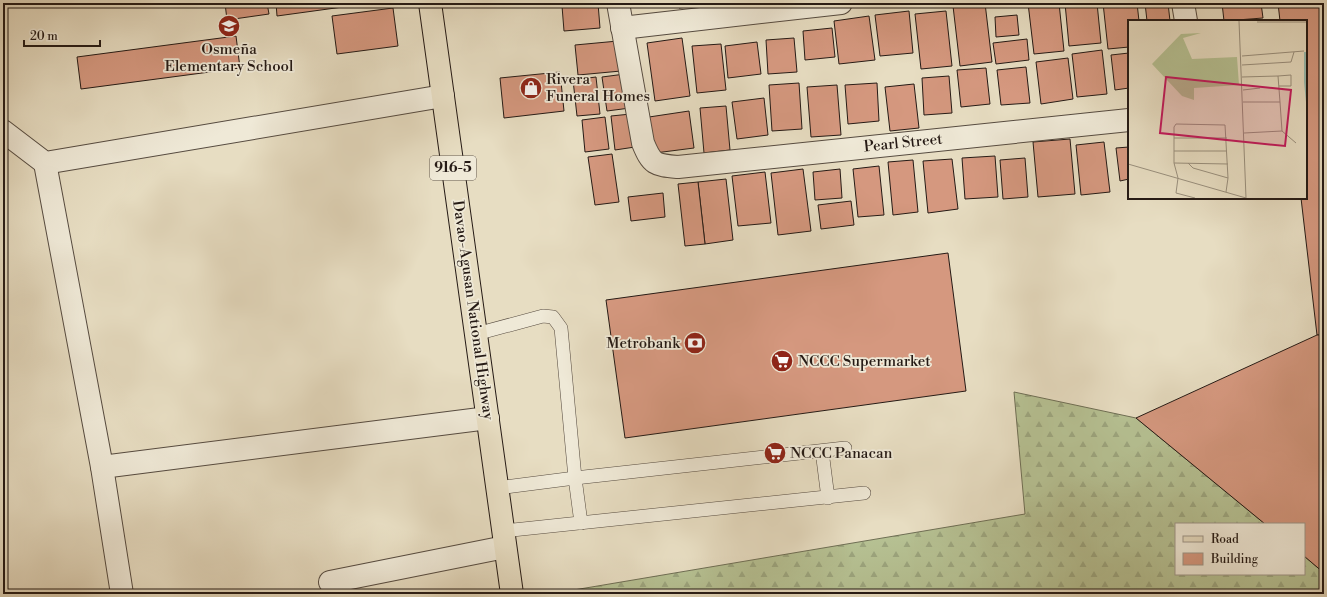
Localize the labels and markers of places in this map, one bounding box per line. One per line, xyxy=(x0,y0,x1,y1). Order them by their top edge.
school or university icon: Osmeña Elementary School xyxy=(216,13,242,39)
place label: Osmeña Elementary School xyxy=(165,40,294,76)
place label: Rivera Funeral Homes xyxy=(546,70,650,106)
shop icon: Rivera Funeral Homes xyxy=(518,75,544,101)
bank icon: Metrobank xyxy=(682,330,708,356)
place label: Metrobank xyxy=(606,334,681,353)
supermarket icon: NCCC Supermarket xyxy=(769,348,795,374)
place label: NCCC Supermarket xyxy=(798,352,931,371)
supermarket icon: NCCC Panacan xyxy=(762,440,788,466)
place label: NCCC Panacan xyxy=(790,444,893,463)

